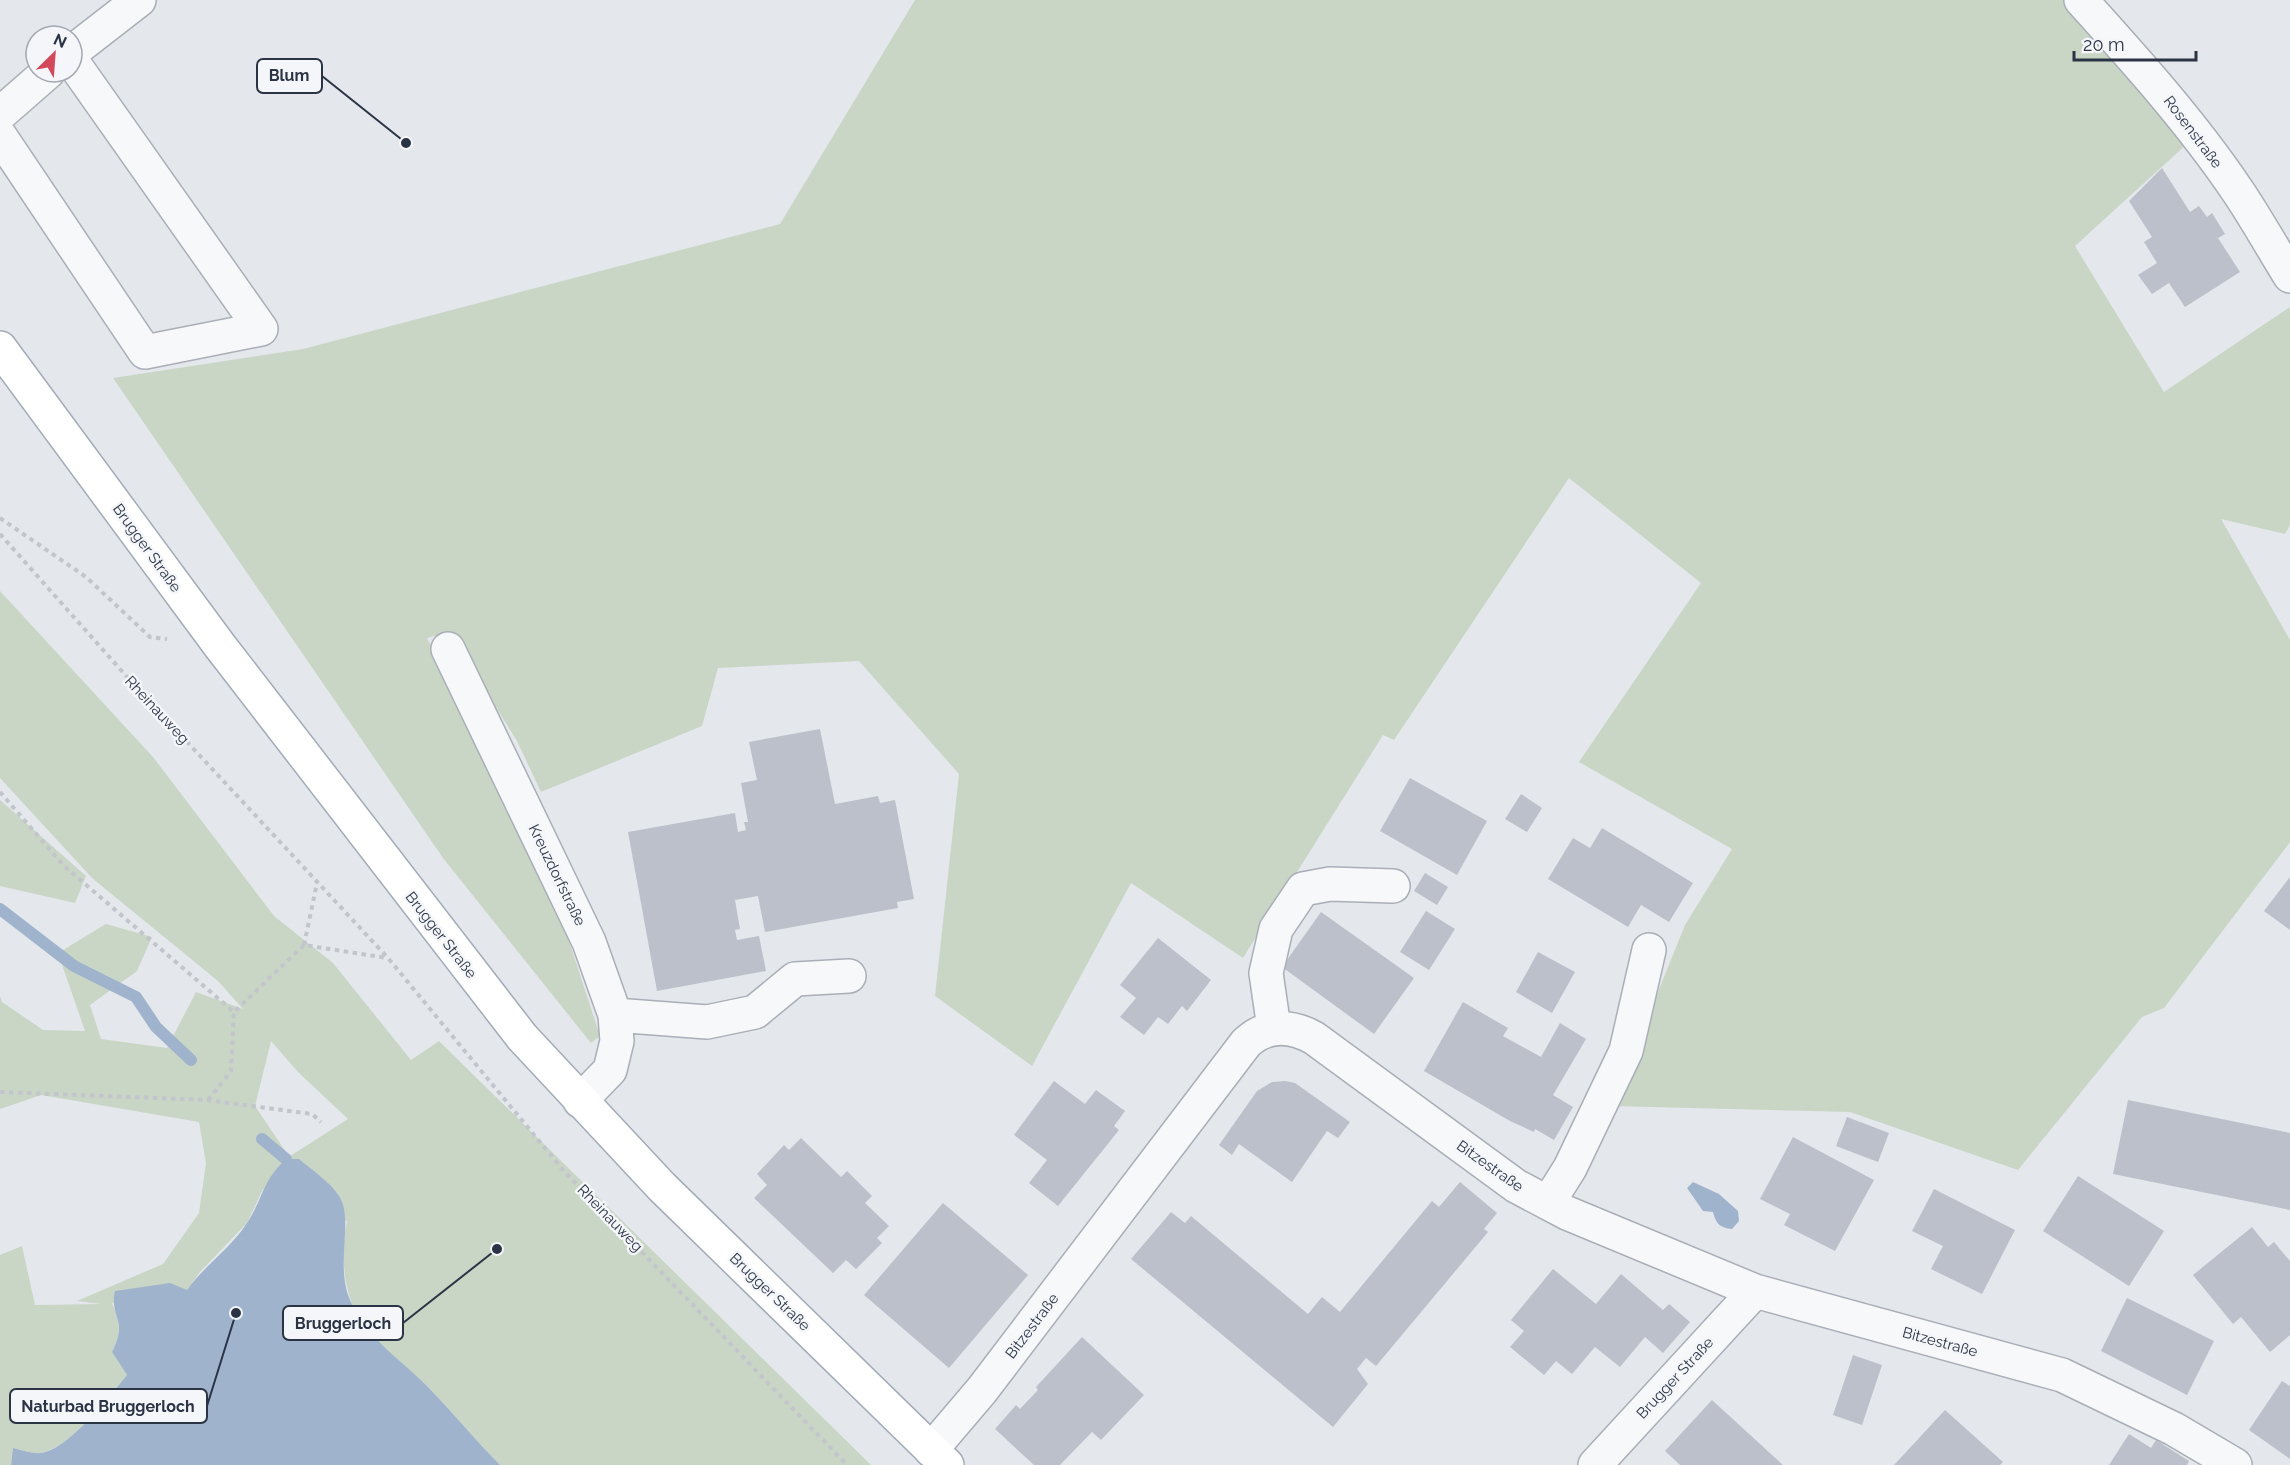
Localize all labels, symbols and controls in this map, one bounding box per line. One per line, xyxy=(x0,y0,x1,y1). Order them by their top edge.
north arrow xyxy=(24,24,84,84)
scale bar xyxy=(2074,24,2196,62)
text: N xyxy=(51,30,70,52)
text: 20 m xyxy=(2083,34,2125,55)
callout: Blum xyxy=(257,59,322,93)
text: Blum xyxy=(269,66,309,85)
street label: Rosenstraße xyxy=(2160,92,2226,172)
street label: Brugger Straße xyxy=(109,500,185,596)
street label: Rheinauweg xyxy=(121,672,193,748)
street label: Kreuzdorfstraße xyxy=(525,821,589,929)
street label: Brugger Straße xyxy=(402,888,480,982)
street label: Bitzestraße xyxy=(1453,1137,1527,1196)
street label: Rheinauweg xyxy=(574,1181,646,1255)
street label: Brugger Straße xyxy=(726,1249,814,1335)
street label: Bitzestraße xyxy=(1002,1290,1062,1362)
callout: Bruggerloch xyxy=(283,1306,403,1340)
text: Bruggerloch xyxy=(295,1314,391,1333)
street label: Bitzestraße xyxy=(1900,1323,1980,1361)
street label: Brugger Straße xyxy=(1633,1333,1717,1422)
callout: Naturbad Bruggerloch xyxy=(10,1389,207,1423)
text: Naturbad Bruggerloch xyxy=(21,1397,195,1416)

